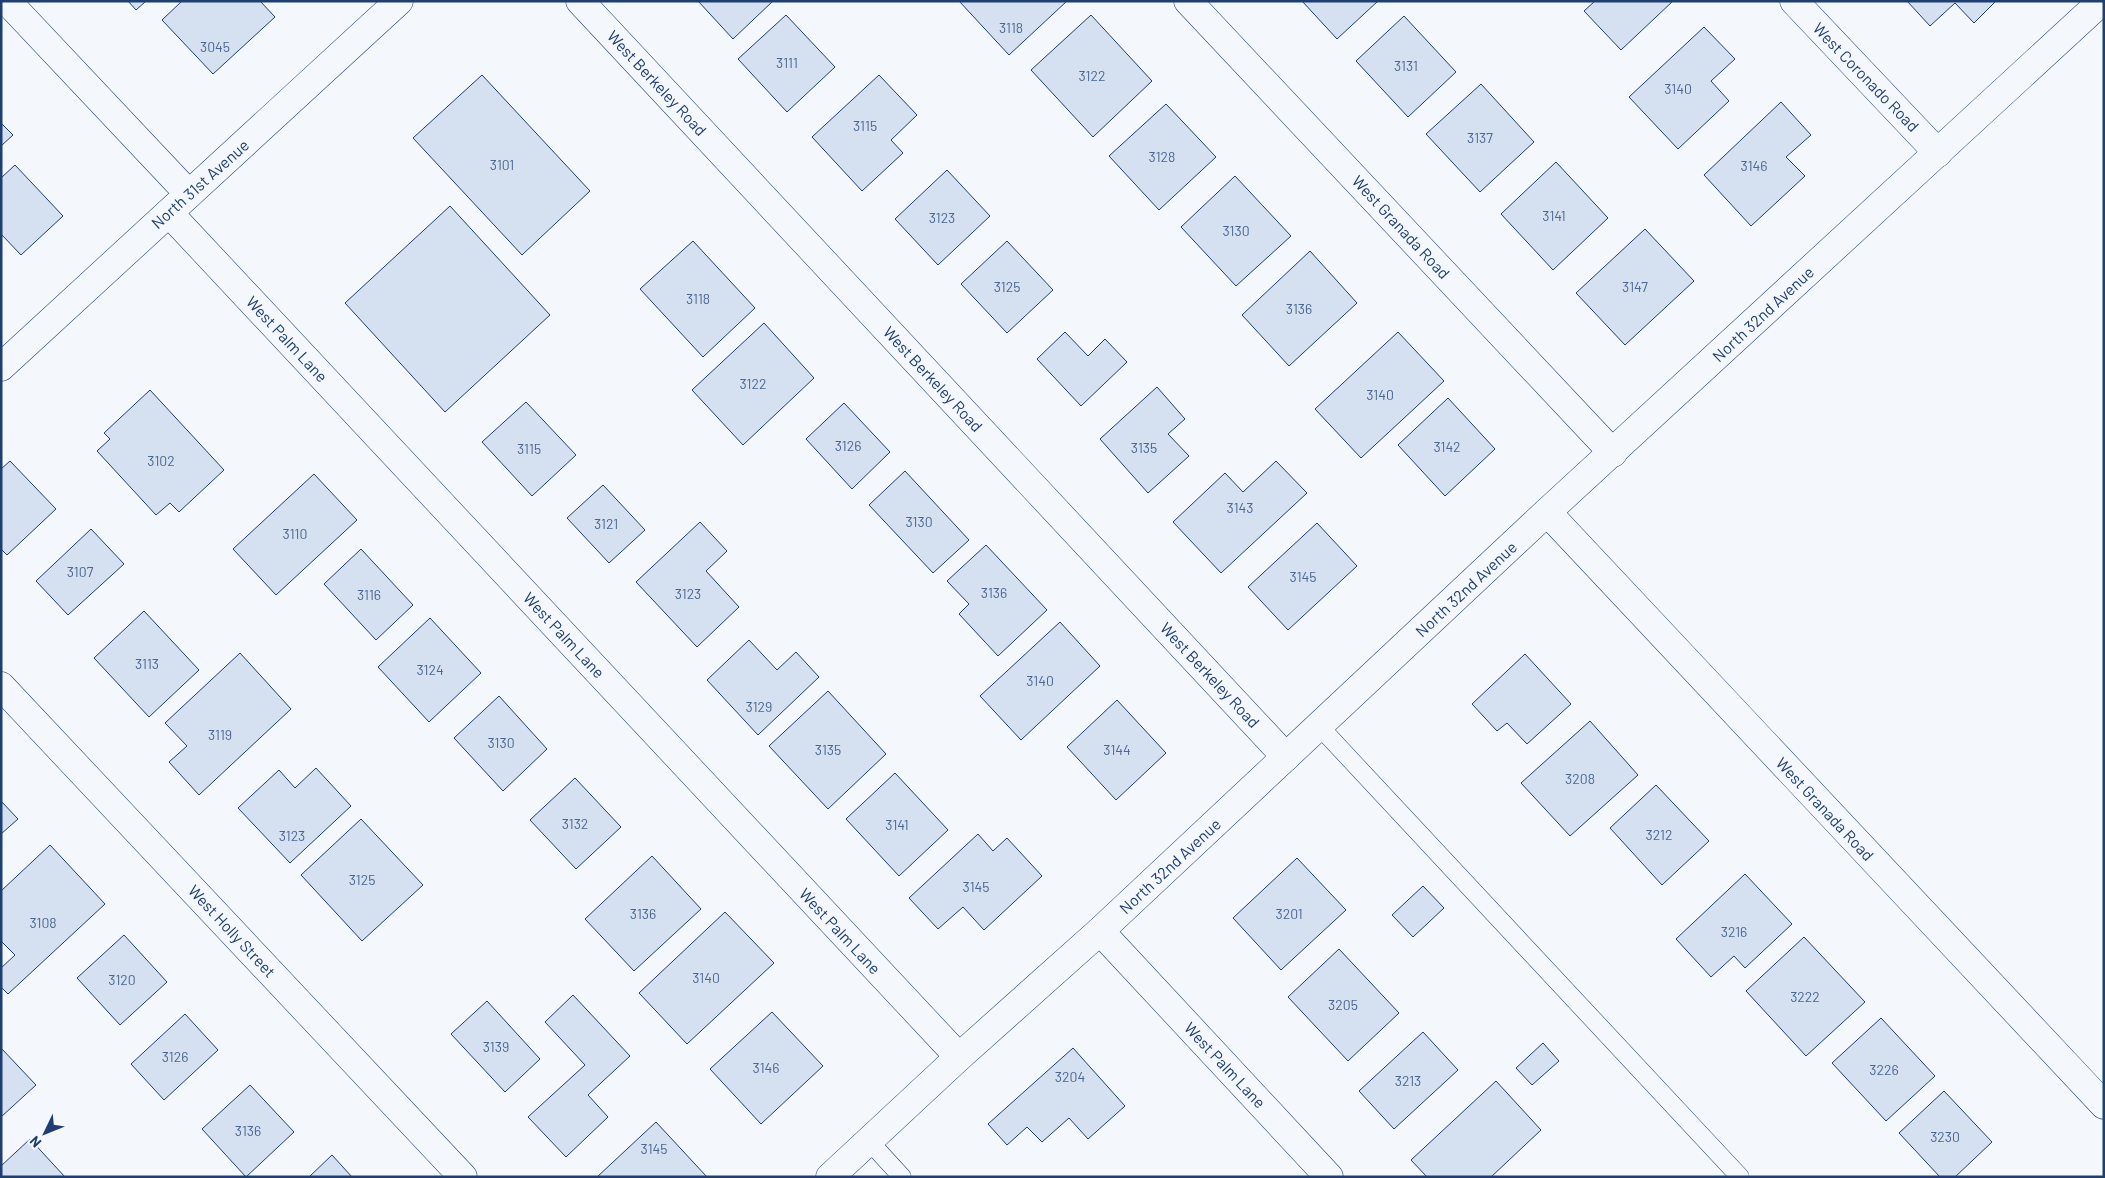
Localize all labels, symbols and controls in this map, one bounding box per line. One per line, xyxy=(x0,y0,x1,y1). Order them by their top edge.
street label: West Coronado Road xyxy=(1809,18,1923,135)
house number: 3118 xyxy=(999,19,1023,36)
street label: West Berkeley Road xyxy=(604,26,711,139)
house number: 3045 xyxy=(200,38,230,55)
house number: 3111 xyxy=(776,54,798,71)
house number: 3131 xyxy=(1394,57,1418,74)
house number: 3122 xyxy=(1078,67,1106,84)
house number: 3140 xyxy=(1664,80,1692,97)
house number: 3115 xyxy=(853,117,877,134)
house number: 3137 xyxy=(1467,129,1493,146)
street label: North 31st Avenue xyxy=(147,135,252,232)
house number: 3128 xyxy=(1149,148,1175,165)
house number: 3101 xyxy=(490,156,514,173)
house number: 3146 xyxy=(1741,157,1767,174)
street label: West Granada Road xyxy=(1349,171,1454,282)
house number: 3141 xyxy=(1542,207,1566,224)
house number: 3123 xyxy=(929,209,955,226)
house number: 3130 xyxy=(1222,222,1250,239)
street label: North 32nd Avenue xyxy=(1708,262,1817,365)
house number: 3125 xyxy=(994,278,1020,295)
house number: 3147 xyxy=(1622,278,1648,295)
house number: 3118 xyxy=(686,290,710,307)
street label: West Palm Lane xyxy=(243,292,332,385)
house number: 3136 xyxy=(1286,300,1312,317)
street label: West Berkeley Road xyxy=(880,322,987,435)
house number: 3122 xyxy=(739,375,767,392)
house number: 3140 xyxy=(1366,386,1394,403)
house number: 3126 xyxy=(835,437,861,454)
house number: 3142 xyxy=(1433,438,1461,455)
house number: 3135 xyxy=(1131,439,1157,456)
house number: 3115 xyxy=(517,440,541,457)
house number: 3102 xyxy=(147,452,175,469)
house number: 3143 xyxy=(1227,499,1253,516)
house number: 3130 xyxy=(905,513,933,530)
house number: 3121 xyxy=(594,515,618,532)
house number: 3110 xyxy=(283,525,307,542)
street label: North 32nd Avenue xyxy=(1411,537,1520,640)
house number: 3107 xyxy=(67,563,94,580)
house number: 3145 xyxy=(1290,568,1316,585)
house number: 3136 xyxy=(981,584,1007,601)
house number: 3123 xyxy=(675,585,701,602)
house number: 3116 xyxy=(357,586,381,603)
street label: West Palm Lane xyxy=(520,588,609,681)
street label: West Berkeley Road xyxy=(1157,618,1264,731)
house number: 3113 xyxy=(135,655,159,672)
house number: 3124 xyxy=(416,661,444,678)
house number: 3140 xyxy=(1026,672,1054,689)
house number: 3129 xyxy=(746,698,772,715)
house number: 3119 xyxy=(208,726,232,743)
house number: 3130 xyxy=(487,734,515,751)
house number: 3135 xyxy=(815,741,841,758)
house number: 3144 xyxy=(1103,741,1131,758)
street label: West Granada Road xyxy=(1773,753,1878,864)
house number: 3208 xyxy=(1565,770,1595,787)
street label: North 32nd Avenue xyxy=(1115,814,1224,917)
house number: 3132 xyxy=(562,815,588,832)
house number: 3141 xyxy=(885,816,909,833)
house number: 3212 xyxy=(1646,826,1672,843)
house number: 3123 xyxy=(279,827,305,844)
house number: 3125 xyxy=(349,871,375,888)
house number: 3145 xyxy=(963,878,989,895)
street label: West Holly Street xyxy=(185,881,280,981)
street label: West Palm Lane xyxy=(796,884,885,977)
house number: 3136 xyxy=(630,905,656,922)
house number: 3201 xyxy=(1275,905,1303,922)
house number: 3108 xyxy=(29,914,57,931)
house number: 3216 xyxy=(1721,923,1747,940)
house number: 3140 xyxy=(692,969,720,986)
house number: 3120 xyxy=(108,971,136,988)
house number: 3222 xyxy=(1790,988,1820,1005)
house number: 3205 xyxy=(1328,996,1358,1013)
street label: West Palm Lane xyxy=(1181,1018,1270,1111)
house number: 3139 xyxy=(483,1038,509,1055)
house number: 3126 xyxy=(162,1048,188,1065)
house number: 3146 xyxy=(753,1059,779,1076)
house number: 3226 xyxy=(1869,1061,1899,1078)
house number: 3204 xyxy=(1055,1068,1085,1085)
house number: 3213 xyxy=(1395,1072,1421,1089)
north arrow xyxy=(20,1108,70,1158)
house number: 3136 xyxy=(235,1122,261,1139)
house number: 3230 xyxy=(1930,1128,1960,1145)
text: N xyxy=(26,1133,45,1151)
house number: 3145 xyxy=(641,1140,667,1157)

